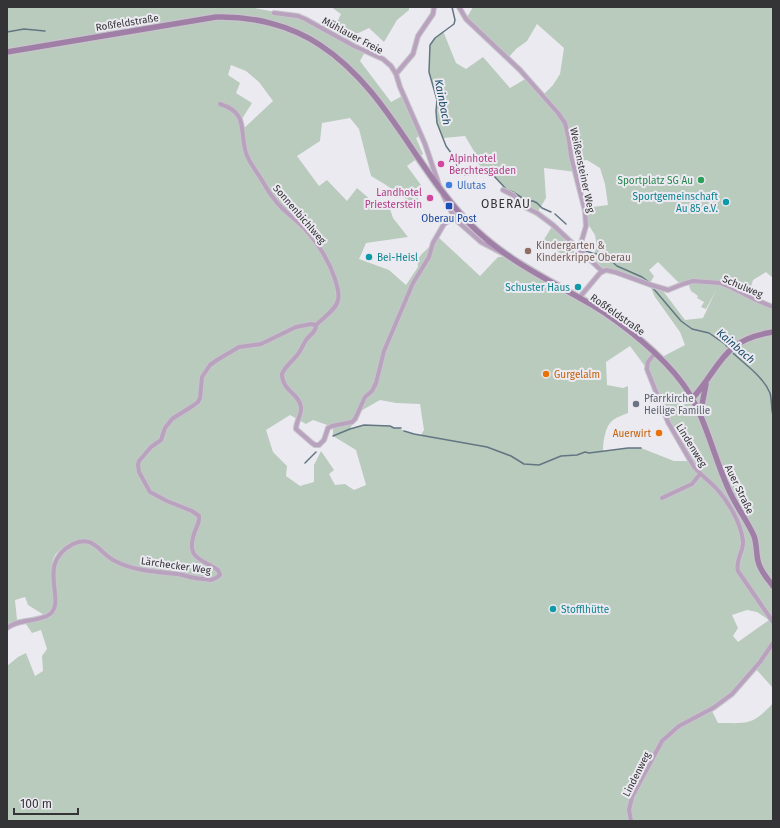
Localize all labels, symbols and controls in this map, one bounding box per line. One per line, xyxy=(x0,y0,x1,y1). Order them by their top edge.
street label: Roßfeldstraße xyxy=(95,12,160,34)
street label: Mühlauer Freie xyxy=(320,15,385,57)
water label: Kainbach xyxy=(432,78,453,126)
street label: Weißensteiner Weg xyxy=(567,127,597,215)
place label: Alpinhotel Berchtesgaden xyxy=(449,153,516,177)
marker: Alpinhotel Berchtesgaden xyxy=(436,159,446,169)
place label: Sportplatz SG Au xyxy=(617,175,693,187)
marker: Sportplatz SG Au xyxy=(696,175,706,185)
marker: Ulutas xyxy=(444,180,454,190)
place label: Ulutas xyxy=(457,180,486,192)
street label: Sonnenbichlweg xyxy=(270,183,329,247)
place label: Landhotel Priesterstein xyxy=(365,187,422,211)
place label: Sportgemeinschaft Au 85 e.V. xyxy=(633,191,718,215)
marker: Landhotel Priesterstein xyxy=(425,193,435,203)
district label: OBERAU xyxy=(481,197,531,211)
marker: Sportgemeinschaft Au 85 e.V. xyxy=(721,197,731,207)
marker: Oberau Post xyxy=(444,201,454,211)
place label: Oberau Post xyxy=(421,213,477,225)
place label: Kindergarten & Kinderkrippe Oberau xyxy=(536,240,631,264)
marker: Kindergarten & Kinderkrippe Oberau xyxy=(523,246,533,256)
marker: Bei-Heisl xyxy=(364,252,374,262)
place label: Bei-Heisl xyxy=(377,252,418,264)
street label: Schulweg xyxy=(721,273,765,301)
place label: Schuster Haus xyxy=(505,282,570,294)
marker: Schuster Haus xyxy=(573,282,583,292)
street label: Roßfeldstraße xyxy=(588,292,647,338)
water label: Kainbach xyxy=(714,326,757,366)
marker: Gurgelalm xyxy=(541,369,551,379)
place label: Gurgelalm xyxy=(554,369,600,381)
place label: Pfarrkirche Heilige Familie xyxy=(644,393,710,417)
marker: Pfarrkirche Heilige Familie xyxy=(631,399,641,409)
street label: Lindenweg xyxy=(673,422,710,470)
place label: Auerwirt xyxy=(613,428,651,440)
marker: Auerwirt xyxy=(654,428,664,438)
street label: Auer Straße xyxy=(722,463,756,516)
street label: Lärchecker Weg xyxy=(140,555,212,577)
marker: Stofflhütte xyxy=(548,604,558,614)
place label: Stofflhütte xyxy=(561,604,609,616)
street label: Lindenweg xyxy=(620,749,654,799)
scale bar xyxy=(14,790,78,816)
text: 100 m xyxy=(20,797,52,811)

